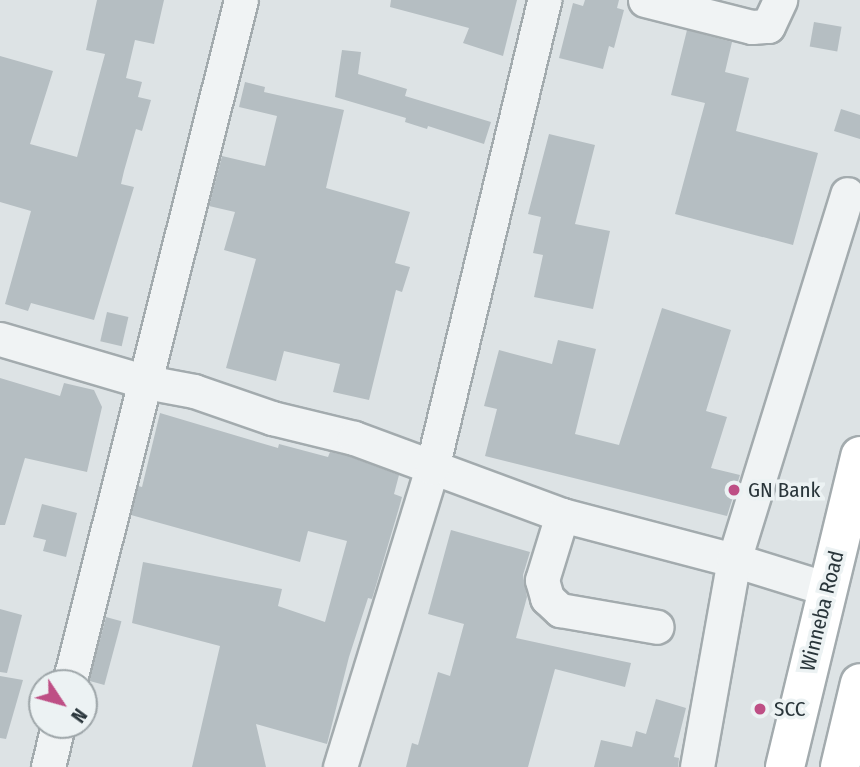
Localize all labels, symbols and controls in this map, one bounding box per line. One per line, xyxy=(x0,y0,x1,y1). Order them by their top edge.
place label: GN Bank xyxy=(748,477,820,503)
marker: GN Bank xyxy=(726,482,742,498)
street label: Winneba Road xyxy=(795,548,849,674)
north arrow xyxy=(28,669,98,739)
place label: SCC xyxy=(774,696,805,722)
marker: SCC xyxy=(752,701,768,717)
text: N xyxy=(66,704,91,727)

